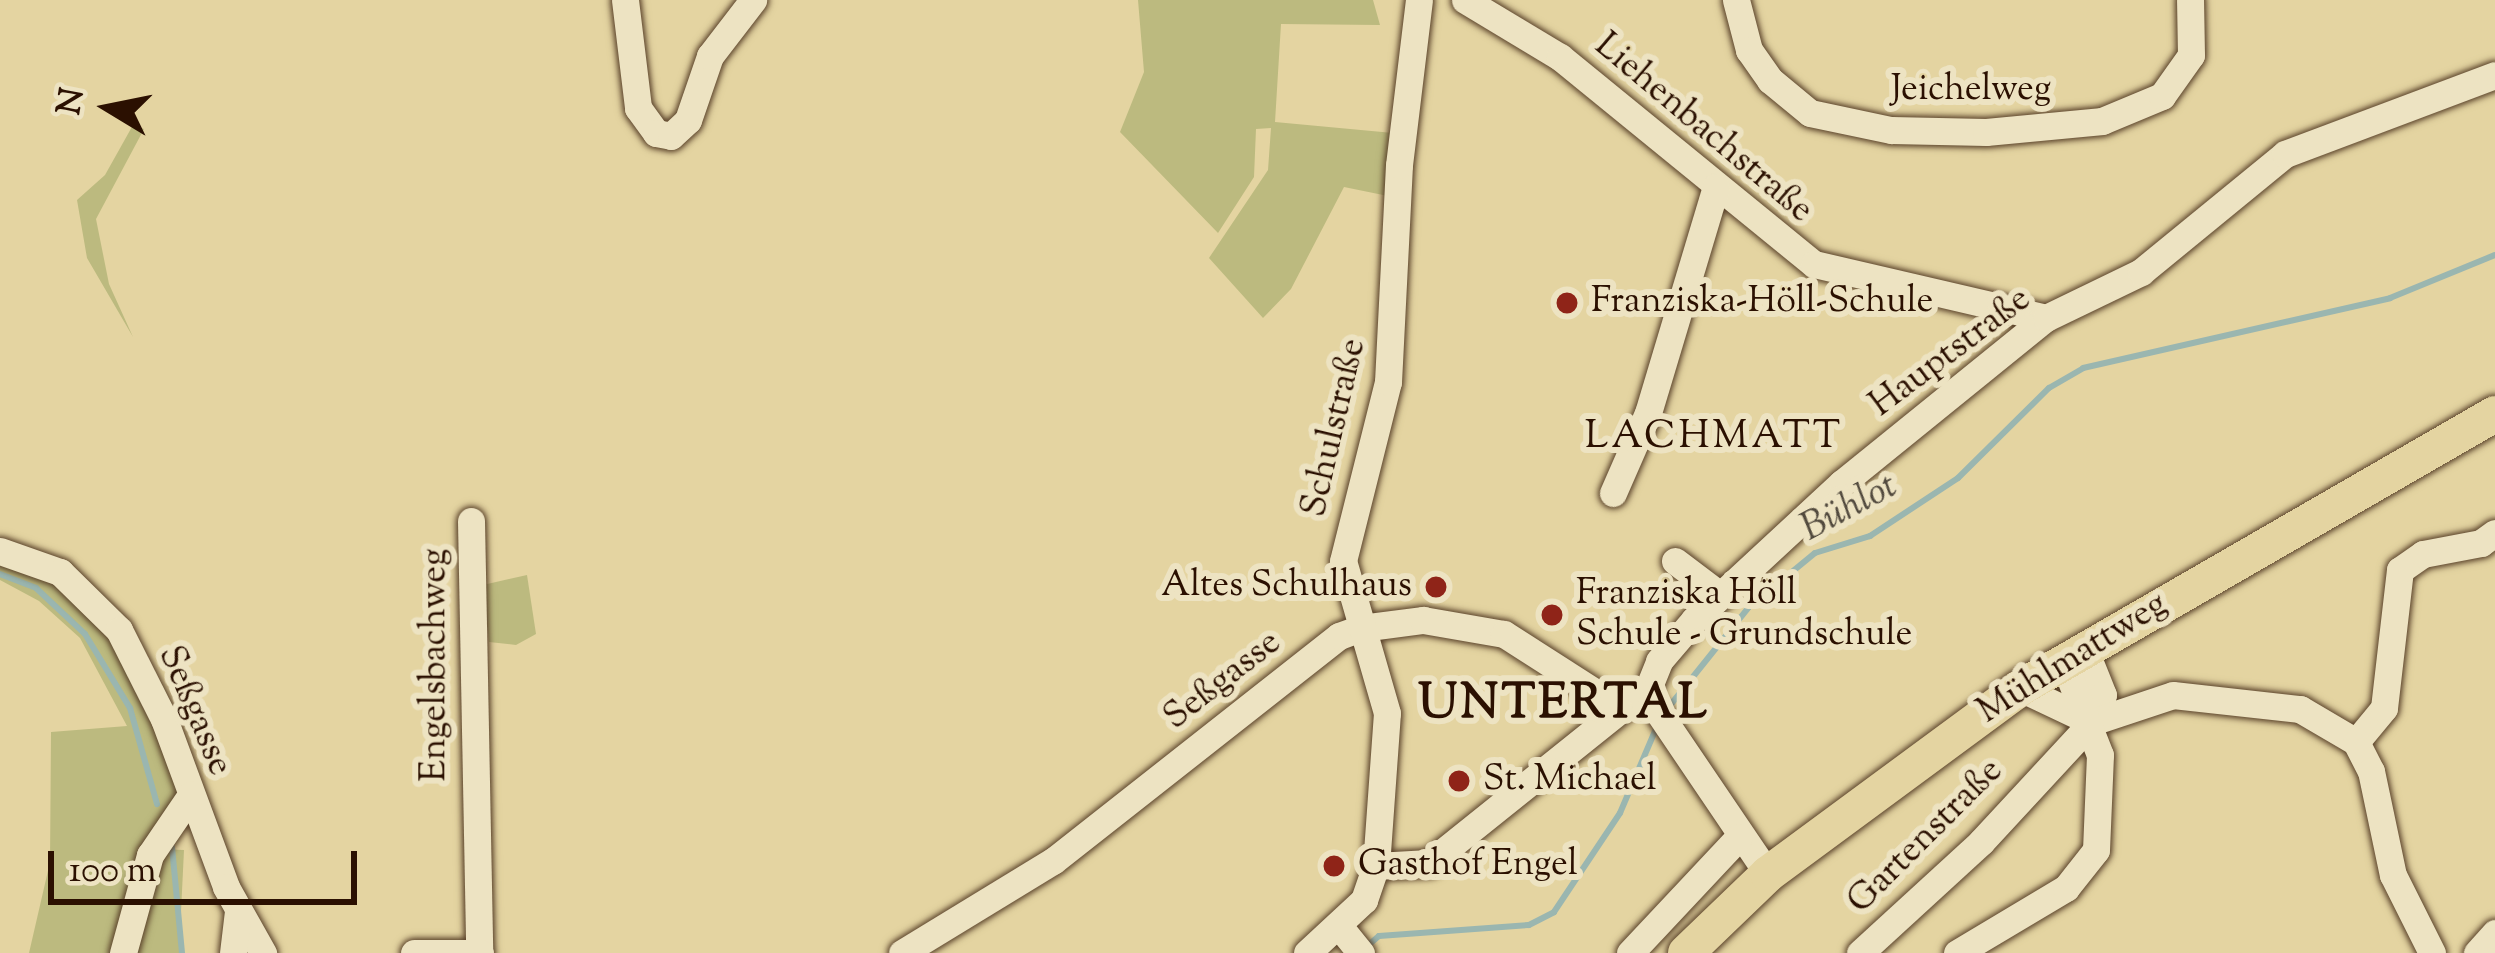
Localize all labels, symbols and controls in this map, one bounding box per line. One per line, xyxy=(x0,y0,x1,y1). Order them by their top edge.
street label: Liehenbachstraße xyxy=(1585,25,1821,233)
north arrow xyxy=(48,48,168,168)
street label: Jeichelweg xyxy=(1891,69,2051,113)
text: N xyxy=(47,85,98,119)
street label: Hauptstraße xyxy=(1862,279,2040,427)
place label: Franziska-Höll-Schule xyxy=(1591,281,1933,325)
marker: Franziska-Höll-Schule xyxy=(1554,290,1580,316)
street label: Schulstraße xyxy=(1294,335,1376,521)
district label: LACHMATT xyxy=(1585,415,1843,461)
water label: Bühlot xyxy=(1794,464,1906,554)
street label: Engelsbachweg xyxy=(414,548,458,782)
place label: Altes Schulhaus xyxy=(1161,565,1412,609)
place label: Franziska Höll Schule - Grundschule xyxy=(1576,572,1912,657)
marker: Altes Schulhaus xyxy=(1423,574,1449,600)
street label: Mühlmattweg xyxy=(1970,584,2176,734)
marker: Franziska Höll Schule - Grundschule xyxy=(1539,602,1565,628)
street label: Seßgasse xyxy=(1156,622,1290,740)
street label: Seßgasse xyxy=(147,640,241,782)
district label: UNTERTAL xyxy=(1418,677,1710,735)
street label: Gartenstraße xyxy=(1839,750,2013,924)
place label: St. Michael xyxy=(1483,759,1657,803)
marker: St. Michael xyxy=(1446,768,1472,794)
scale bar xyxy=(54,827,363,901)
place label: Gasthof Engel xyxy=(1358,844,1578,888)
text: 100 m xyxy=(69,846,156,898)
marker: Gasthof Engel xyxy=(1321,853,1347,879)

